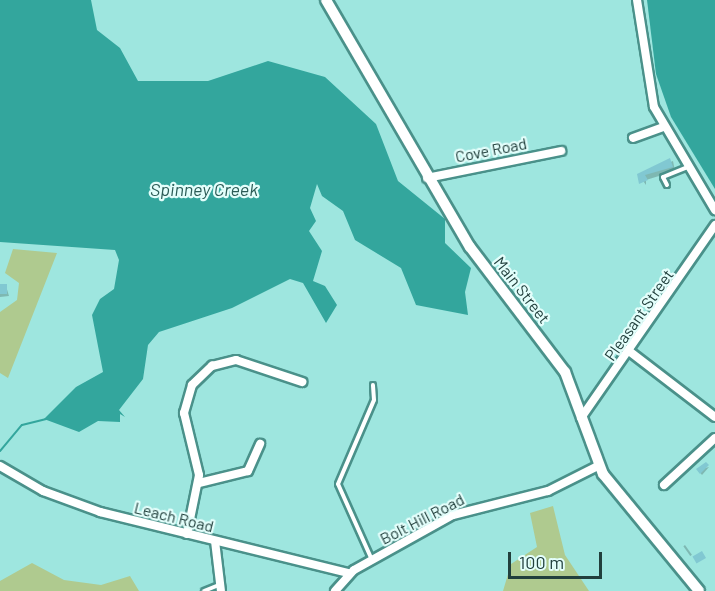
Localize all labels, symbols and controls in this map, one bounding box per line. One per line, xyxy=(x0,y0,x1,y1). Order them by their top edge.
street label: Cove Road xyxy=(454,134,528,166)
water label: Spinney Creek xyxy=(150,178,258,200)
street label: Main Street xyxy=(490,253,554,327)
street label: Pleasant Street xyxy=(600,266,678,364)
street label: Bolt Hill Road xyxy=(377,490,467,548)
street label: Leach Road xyxy=(132,498,216,536)
scale bar xyxy=(511,540,606,578)
text: 100 m xyxy=(519,551,564,573)

